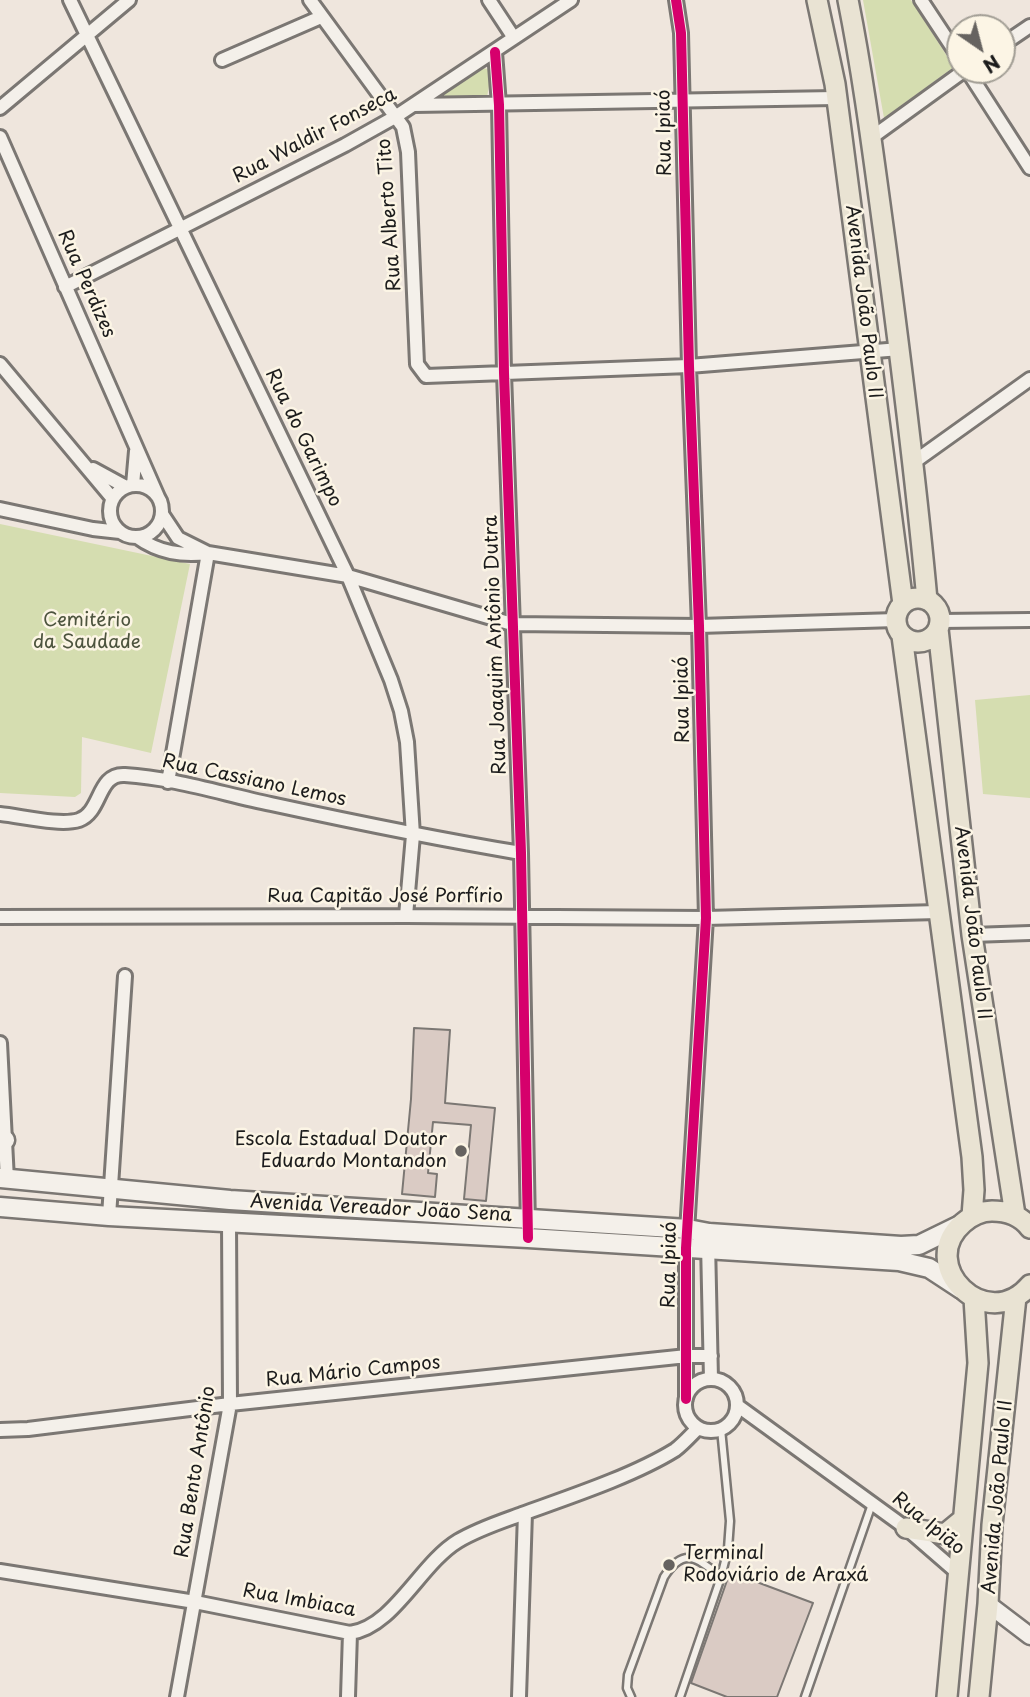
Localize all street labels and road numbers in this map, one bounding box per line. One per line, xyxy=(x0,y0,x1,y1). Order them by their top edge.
street label: Rua Waldir Fonseca xyxy=(229,83,401,189)
street label: Rua Ipiaó xyxy=(653,89,677,177)
street label: Rua Alberto Tito xyxy=(373,138,407,292)
street label: Avenida João Paulo II xyxy=(840,204,886,400)
street label: Rua Perdizes xyxy=(52,227,120,341)
street label: Rua do Garimpo xyxy=(260,365,346,511)
street label: Rua Joaquim Antônio Dutra xyxy=(480,515,512,775)
street label: Rua Ipiaó xyxy=(671,656,695,744)
street label: Rua Cassiano Lemos xyxy=(160,750,348,812)
street label: Avenida João Paulo II xyxy=(949,825,995,1021)
street label: Rua Capitão José Porfírio xyxy=(267,886,503,908)
street label: Avenida Vereador João Sena xyxy=(249,1191,513,1227)
street label: Rua Ipiaó xyxy=(658,1221,682,1309)
street label: Rua Mário Campos xyxy=(265,1351,441,1393)
street label: Rua Bento Antônio xyxy=(171,1384,221,1560)
street label: Avenida João Paulo II xyxy=(978,1399,1018,1595)
street label: Rua Ipião xyxy=(887,1488,969,1560)
street label: Rua Imbiaca xyxy=(241,1580,357,1622)

